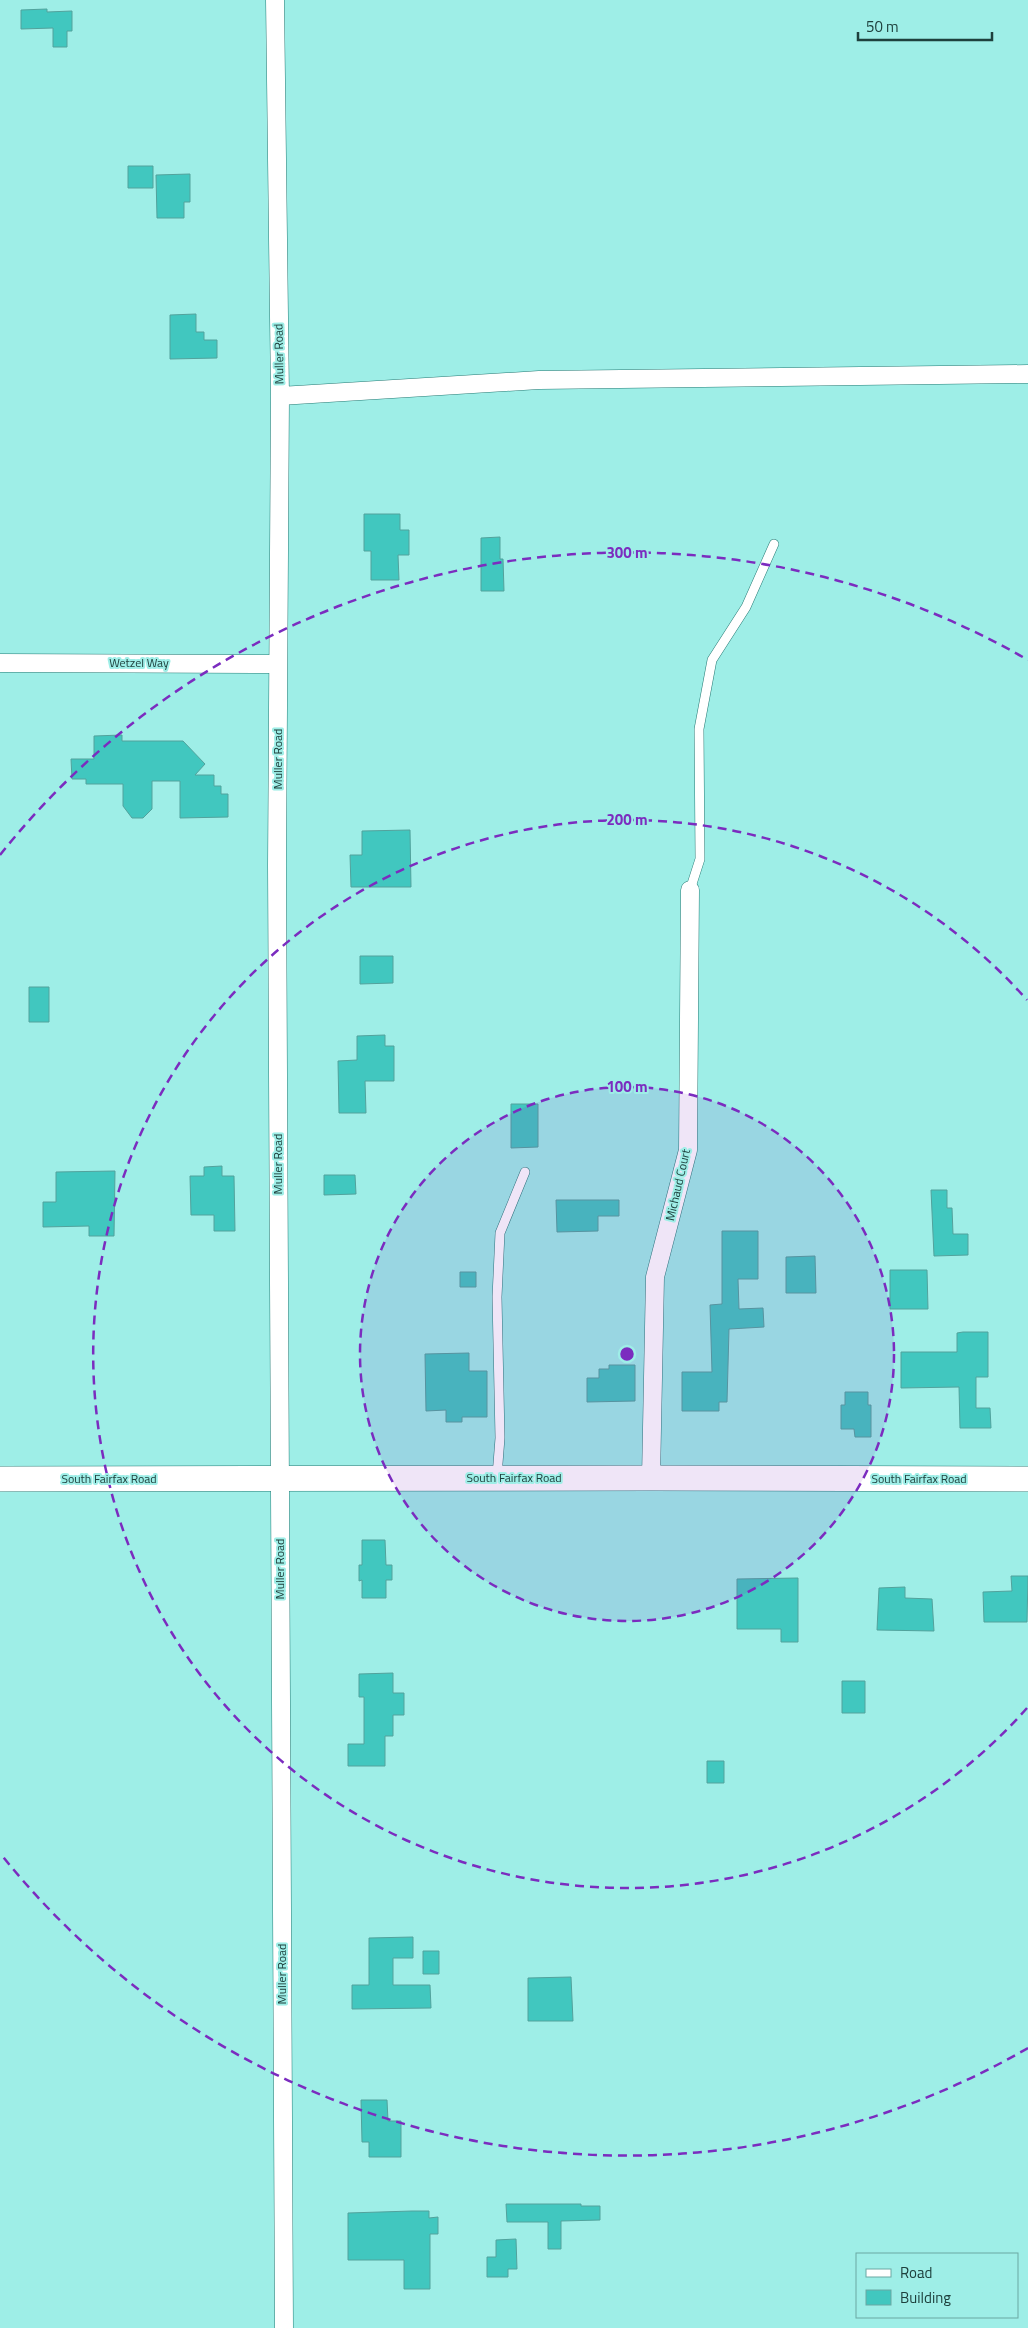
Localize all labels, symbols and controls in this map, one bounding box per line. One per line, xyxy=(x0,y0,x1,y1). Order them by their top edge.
scale bar xyxy=(858,10,992,42)
text: 50 m xyxy=(866,15,899,38)
street label: Muller Road xyxy=(268,323,289,385)
text: 300 m xyxy=(606,541,648,564)
street label: Wetzel Way xyxy=(109,653,169,672)
street label: Muller Road xyxy=(268,729,287,789)
text: 200 m xyxy=(606,808,648,831)
text: 100 m xyxy=(606,1075,648,1098)
street label: Muller Road xyxy=(268,1134,287,1194)
street label: Michaud Court xyxy=(660,1146,695,1223)
centre of rings xyxy=(618,1345,636,1363)
street label: South Fairfax Road xyxy=(466,1468,562,1487)
street label: South Fairfax Road xyxy=(61,1469,157,1488)
street label: South Fairfax Road xyxy=(871,1469,967,1488)
street label: Muller Road xyxy=(270,1539,289,1599)
street label: Muller Road xyxy=(272,1944,291,2004)
legend xyxy=(856,2253,1018,2318)
text: Road xyxy=(900,2261,932,2284)
text: Building xyxy=(900,2286,951,2309)

